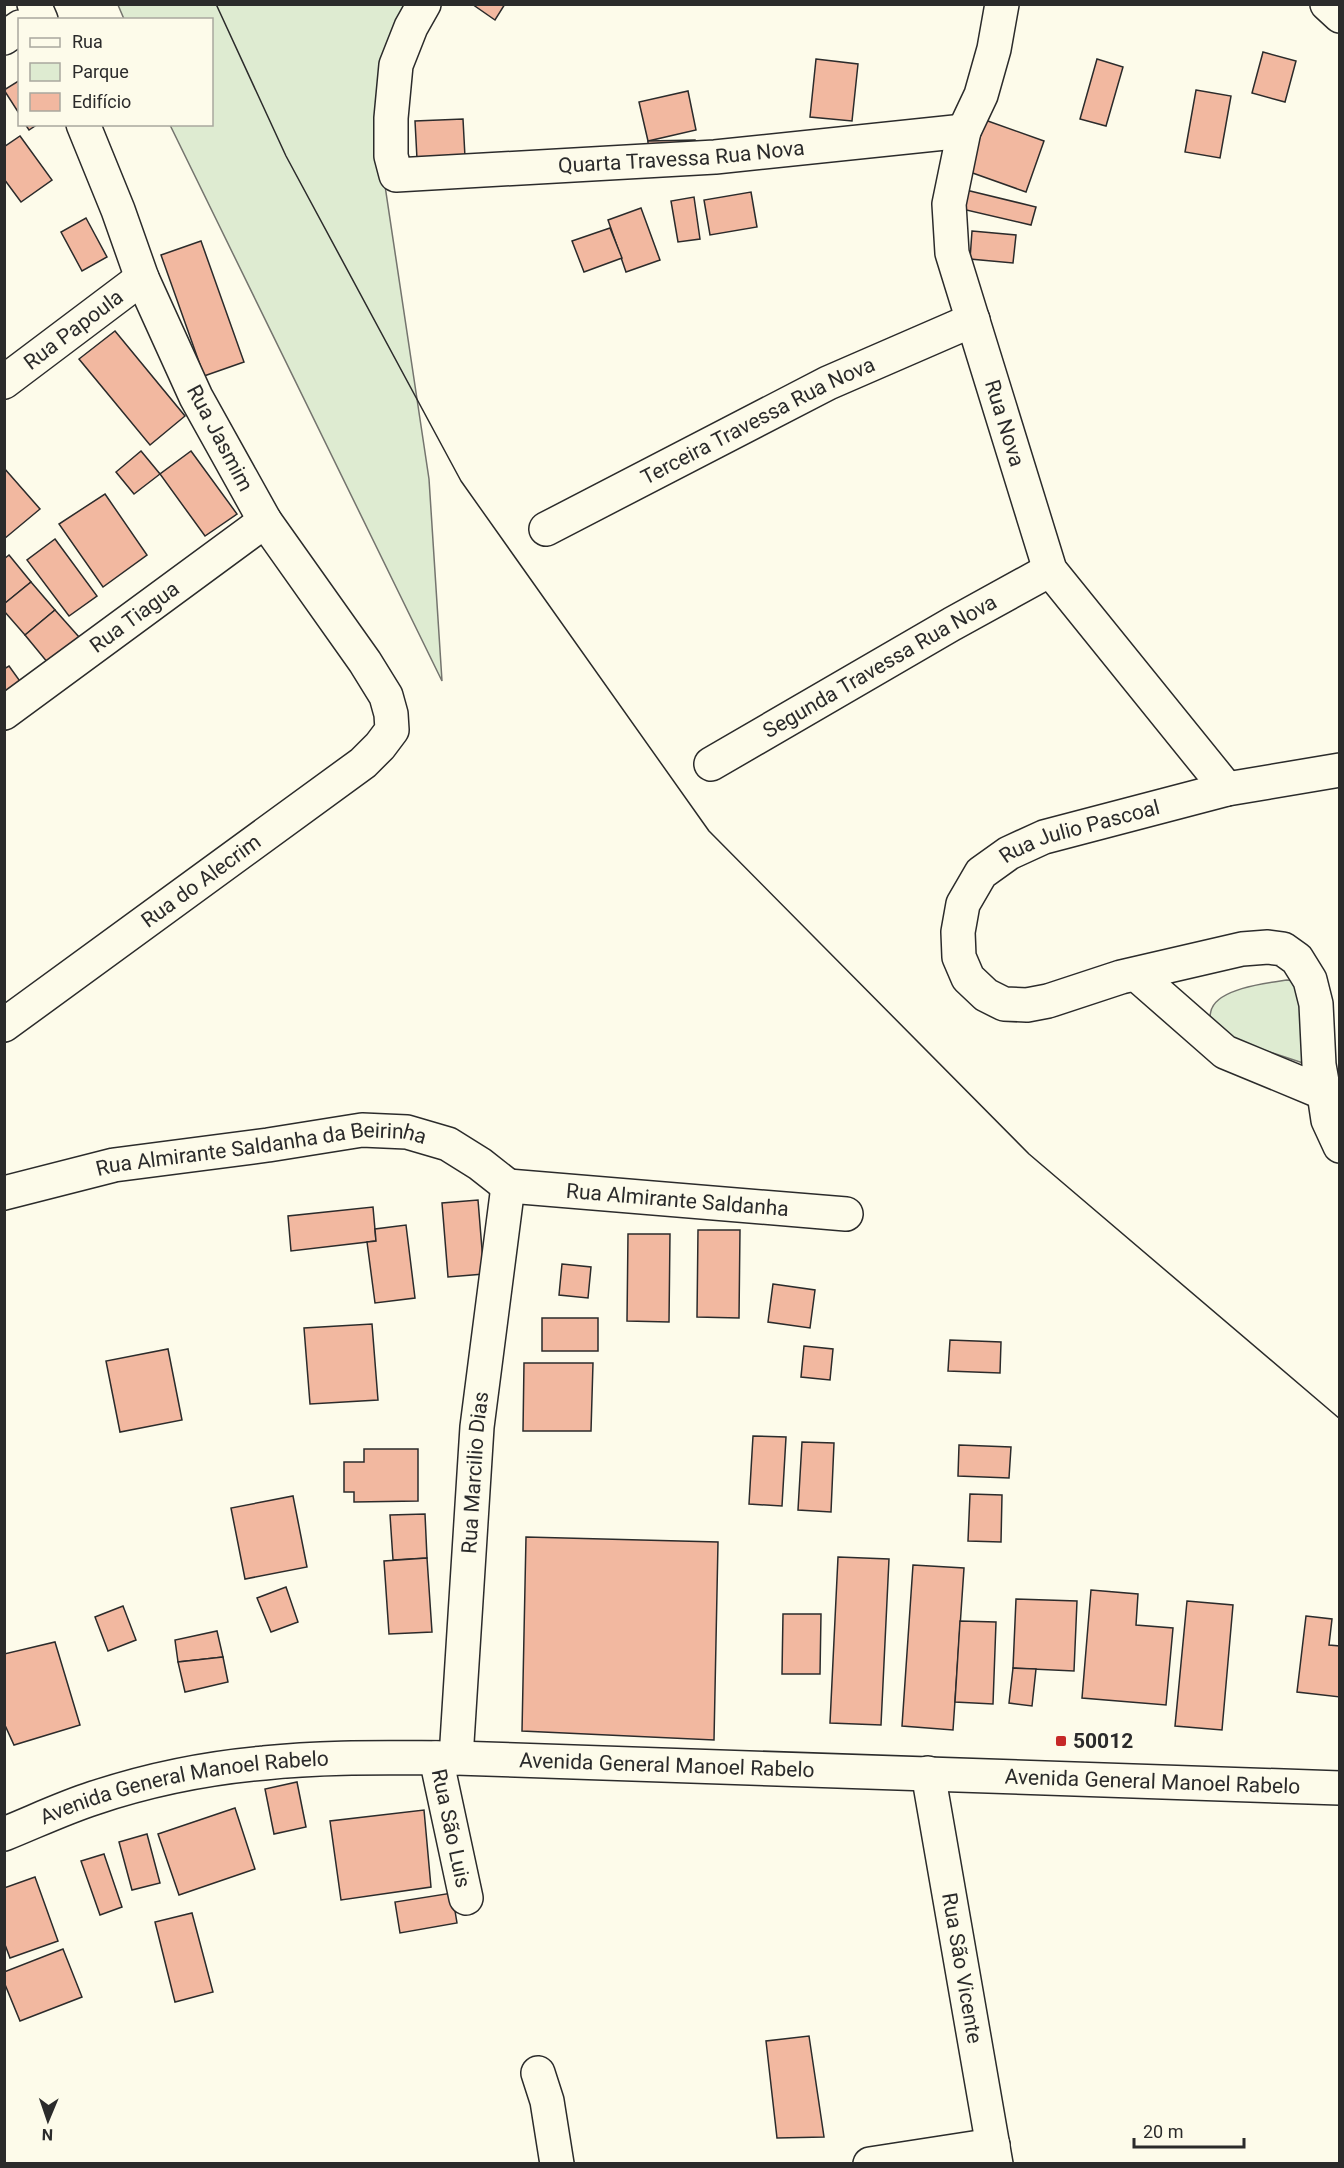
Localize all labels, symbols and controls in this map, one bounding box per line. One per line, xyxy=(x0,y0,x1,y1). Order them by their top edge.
legend xyxy=(18,18,213,126)
text: Rua xyxy=(72,31,103,52)
text: Parque xyxy=(72,61,129,82)
text: Edifício xyxy=(72,91,131,112)
street label: Quarta Travessa Rua Nova xyxy=(557,136,806,178)
street label: Rua Papoula xyxy=(19,285,128,375)
street label: Terceira Travessa Rua Nova xyxy=(637,352,878,490)
street label: Rua Nova xyxy=(980,377,1029,469)
street label: Rua Jasmim xyxy=(182,381,258,495)
street label: Rua Tiagua xyxy=(85,576,184,658)
street label: Segunda Travessa Rua Nova xyxy=(759,590,1001,743)
street label: Rua Julio Pascoal xyxy=(995,795,1162,868)
street label: Rua do Alecrim xyxy=(137,830,265,933)
street label: Rua Almirante Saldanha da Beirinha xyxy=(93,1118,429,1181)
street label: Rua Almirante Saldanha xyxy=(565,1179,790,1221)
street label: Rua Marcilio Dias xyxy=(457,1390,493,1554)
place label: 50012 xyxy=(1073,1729,1133,1753)
marker: 50012 xyxy=(1054,1734,1068,1748)
street label: Avenida General Manoel Rabelo xyxy=(36,1747,329,1829)
street label: Avenida General Manoel Rabelo xyxy=(519,1748,815,1782)
street label: Avenida General Manoel Rabelo xyxy=(1004,1765,1301,1799)
street label: Rua São Luis xyxy=(427,1767,475,1890)
street label: Rua São Vicente xyxy=(937,1891,987,2045)
north arrow xyxy=(18,2090,78,2150)
scale bar xyxy=(1134,2111,1244,2149)
text: 20 m xyxy=(1143,2121,1183,2142)
text: N xyxy=(42,2125,53,2144)

